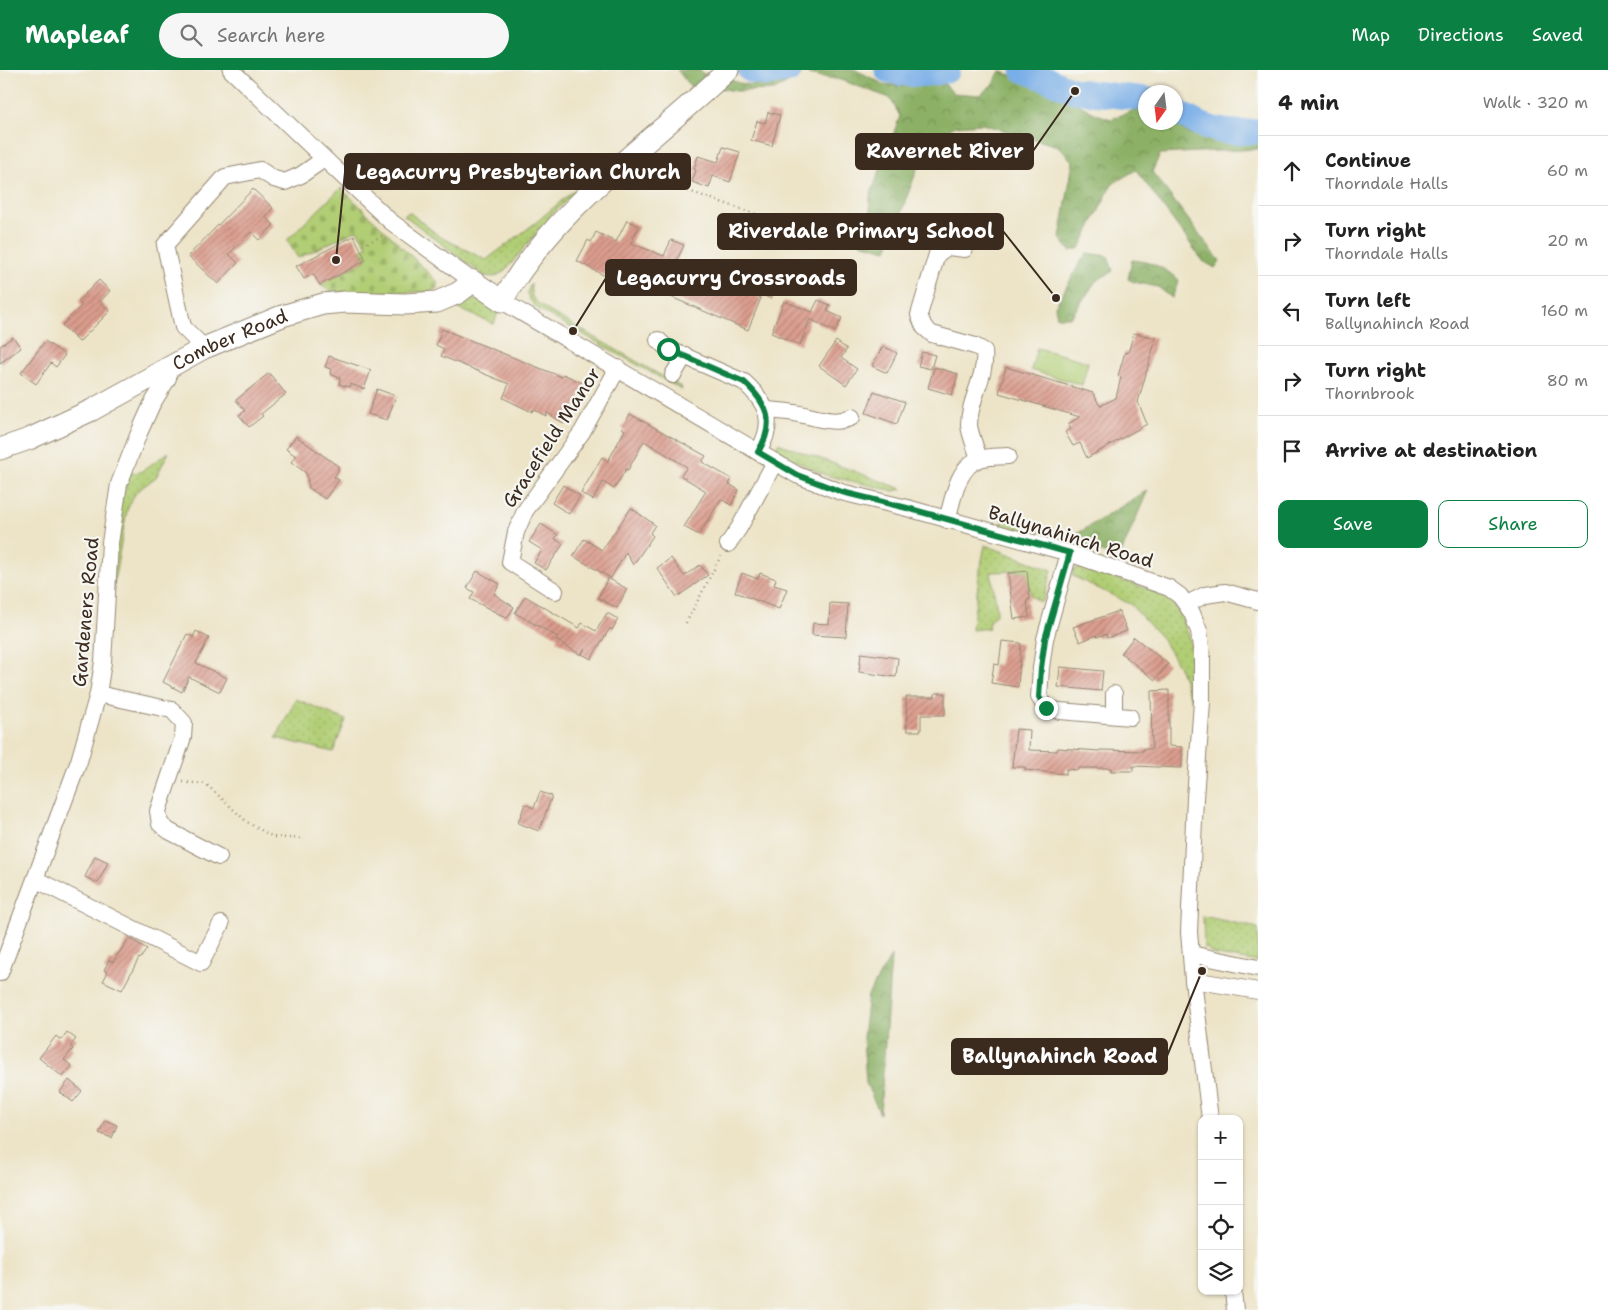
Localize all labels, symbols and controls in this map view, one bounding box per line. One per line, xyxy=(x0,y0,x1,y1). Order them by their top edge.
search box xyxy=(159,13,509,58)
text: Mapleaf xyxy=(25,19,129,51)
icon: search xyxy=(177,21,205,49)
text: Search here xyxy=(217,23,325,48)
text: Map xyxy=(1352,23,1390,47)
text: Directions xyxy=(1418,23,1504,47)
text: Saved xyxy=(1532,23,1583,47)
north arrow xyxy=(1138,85,1183,130)
text: 4 min xyxy=(1278,89,1339,117)
text: Walk · 320 m xyxy=(1483,92,1588,113)
callout: Ravernet River xyxy=(856,134,1033,169)
text: Ravernet River xyxy=(866,138,1024,164)
text: Continue xyxy=(1325,148,1411,173)
callout: Legacurry Presbyterian Church xyxy=(345,154,690,189)
icon: ahead xyxy=(1278,157,1306,185)
text: Legacurry Presbyterian Church xyxy=(355,159,681,185)
text: 60 m xyxy=(1547,160,1588,181)
text: Thorndale Halls xyxy=(1325,173,1448,194)
callout: Riverdale Primary School xyxy=(718,214,1003,249)
text: Riverdale Primary School xyxy=(728,218,994,244)
text: Turn right xyxy=(1325,218,1426,243)
icon: right xyxy=(1278,227,1306,255)
text: 20 m xyxy=(1547,230,1588,251)
text: Thorndale Halls xyxy=(1325,243,1448,264)
callout: Legacurry Crossroads xyxy=(606,260,856,295)
text: Legacurry Crossroads xyxy=(616,265,846,291)
text: Turn left xyxy=(1325,288,1411,313)
icon: left xyxy=(1278,297,1306,325)
text: 160 m xyxy=(1541,300,1588,321)
street label: Comber Road xyxy=(168,303,291,376)
text: Ballynahinch Road xyxy=(1325,313,1469,334)
route start xyxy=(657,338,680,361)
text: Turn right xyxy=(1325,358,1426,383)
street label: Gracefield Manor xyxy=(497,362,606,512)
icon: right xyxy=(1278,367,1306,395)
text: 80 m xyxy=(1547,370,1588,391)
text: Thornbrook xyxy=(1325,383,1415,404)
icon: arrive xyxy=(1278,437,1306,465)
text: Arrive at destination xyxy=(1325,438,1537,463)
street label: Ballynahinch Road xyxy=(985,499,1156,573)
button: Save xyxy=(1278,500,1428,548)
button: Share xyxy=(1438,500,1588,548)
street label: Gardeners Road xyxy=(66,536,104,688)
route end xyxy=(1035,697,1058,720)
callout: Ballynahinch Road xyxy=(952,1039,1167,1074)
text: Ballynahinch Road xyxy=(962,1043,1158,1069)
map controls xyxy=(1198,1115,1243,1295)
button: + xyxy=(1198,1115,1243,1160)
button: − xyxy=(1198,1160,1243,1205)
button: locate xyxy=(1198,1205,1243,1250)
button: layers xyxy=(1198,1250,1243,1295)

